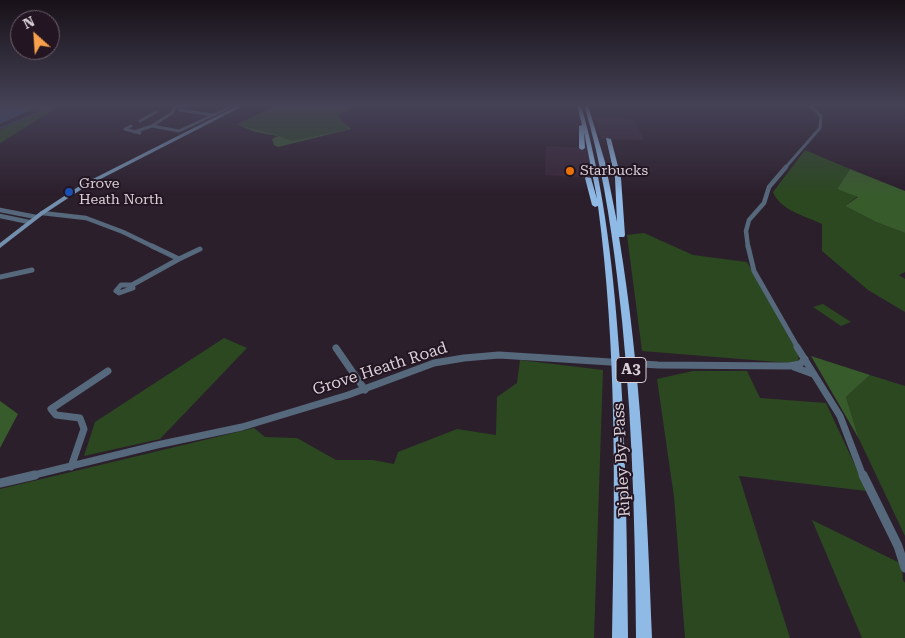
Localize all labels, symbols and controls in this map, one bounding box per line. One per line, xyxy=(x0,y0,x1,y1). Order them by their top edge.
north arrow xyxy=(10,10,60,60)
text: N xyxy=(21,13,37,32)
place label: Starbucks xyxy=(580,163,648,179)
marker: Starbucks xyxy=(564,165,576,177)
place label: Grove Heath North xyxy=(79,176,163,208)
marker: Grove Heath North xyxy=(63,186,75,198)
street label: Grove Heath Road xyxy=(310,338,450,400)
road number: A3 xyxy=(616,358,646,382)
street label: Ripley By-Pass xyxy=(609,402,635,518)

